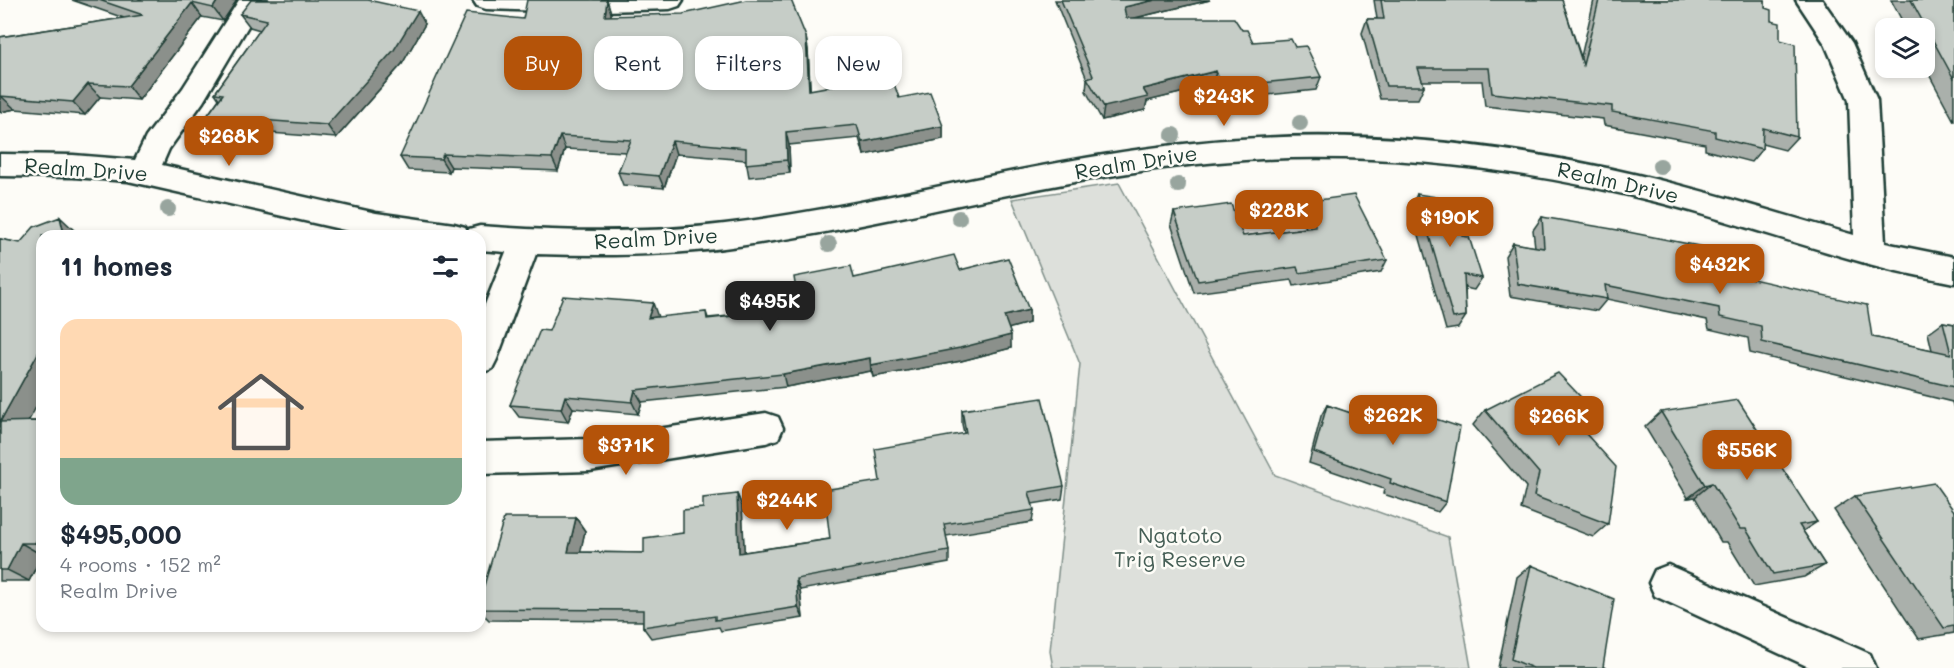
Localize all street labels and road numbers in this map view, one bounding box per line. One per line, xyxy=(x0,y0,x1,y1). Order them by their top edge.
street label: Realm Drive xyxy=(1073,139,1199,185)
street label: Realm Drive xyxy=(23,151,149,186)
street label: Realm Drive xyxy=(1555,154,1682,209)
street label: Realm Drive xyxy=(593,221,718,254)

